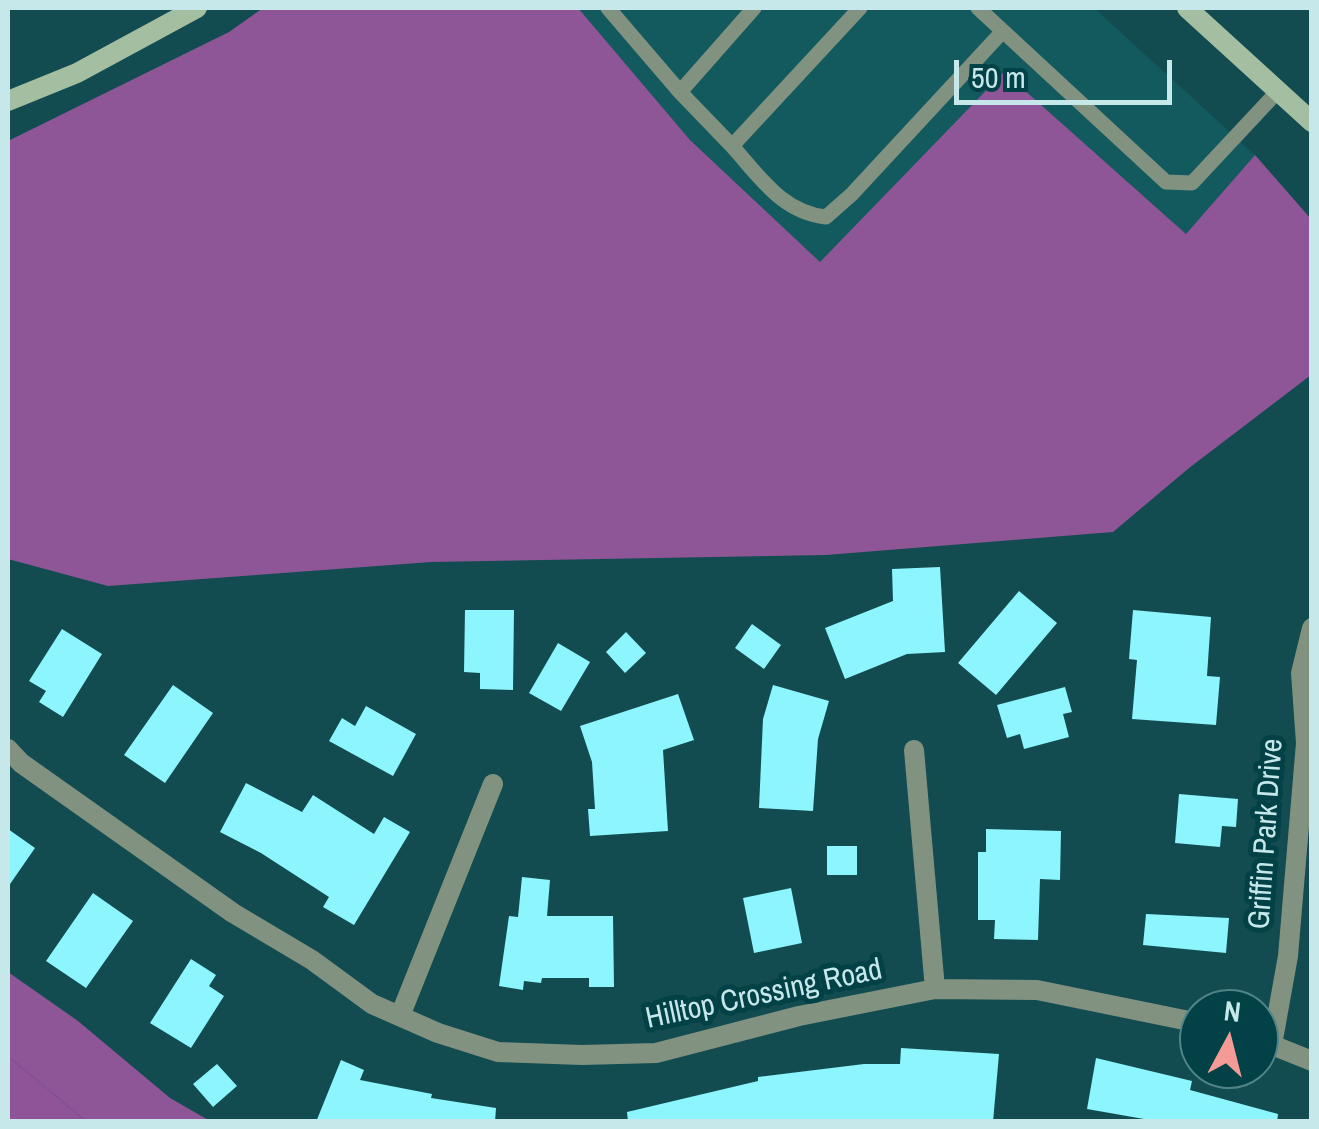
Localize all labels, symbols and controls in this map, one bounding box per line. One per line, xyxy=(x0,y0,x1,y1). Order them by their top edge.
scale bar xyxy=(959,40,1176,102)
text: 50 m xyxy=(971,57,1026,97)
street label: Griffin Park Drive xyxy=(1242,737,1292,931)
street label: Hilltop Crossing Road xyxy=(643,952,885,1038)
north arrow xyxy=(1179,989,1279,1089)
text: N xyxy=(1222,991,1243,1031)

